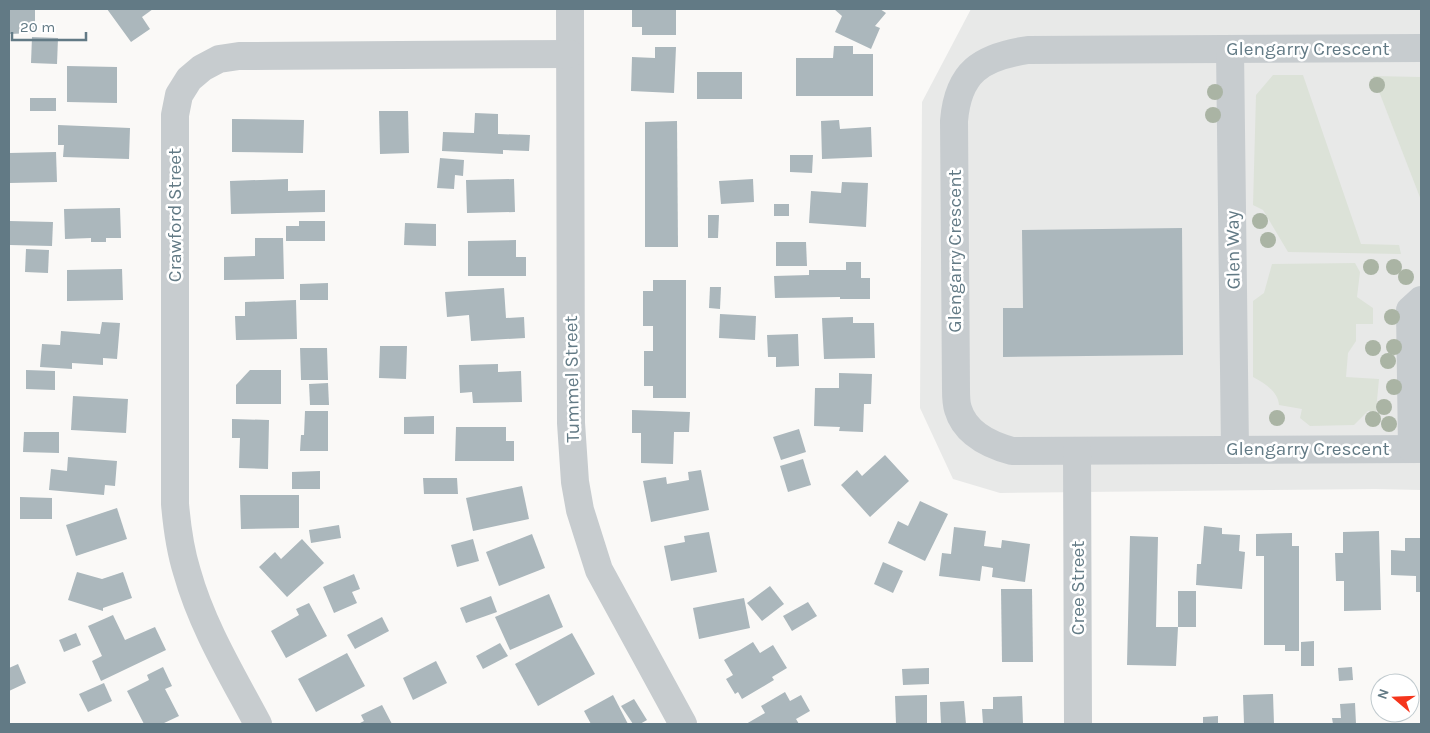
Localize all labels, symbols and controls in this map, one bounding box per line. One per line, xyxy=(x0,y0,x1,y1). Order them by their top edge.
scale bar xyxy=(12,10,86,42)
text: 20 m xyxy=(20,18,55,36)
street label: Glengarry Crescent xyxy=(1226,38,1390,60)
street label: Crawford Street xyxy=(164,148,186,282)
street label: Glengarry Crescent xyxy=(944,169,966,333)
street label: Glen Way xyxy=(1221,210,1245,290)
street label: Tummel Street xyxy=(560,315,584,443)
street label: Glengarry Crescent xyxy=(1226,438,1390,460)
street label: Cree Street xyxy=(1067,541,1089,635)
north arrow xyxy=(1370,673,1420,723)
text: N xyxy=(1374,686,1393,701)

